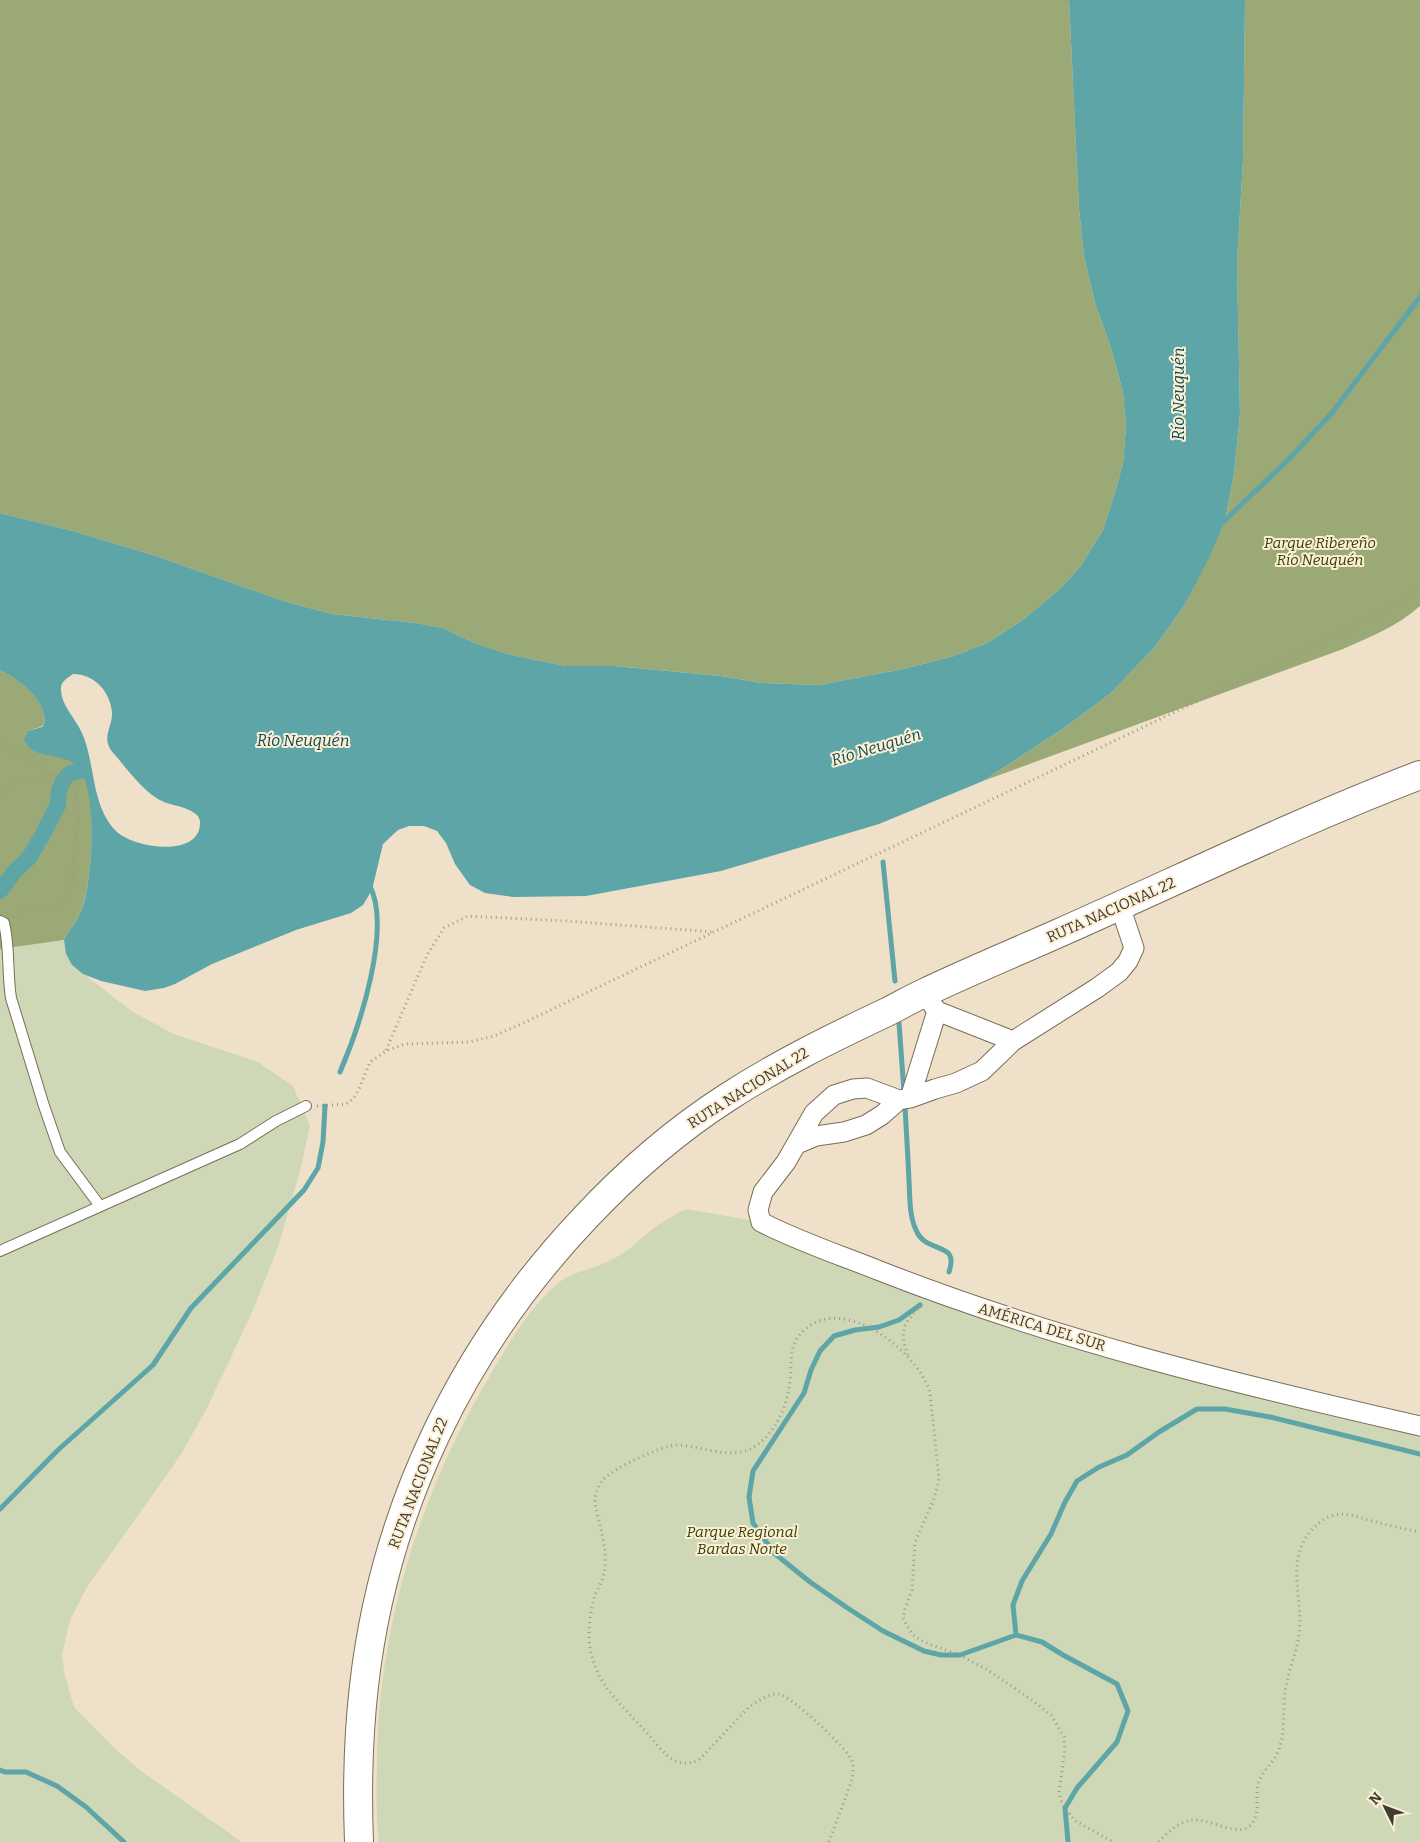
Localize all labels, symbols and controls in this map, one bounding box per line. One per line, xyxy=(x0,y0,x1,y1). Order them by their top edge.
water label: Río Neuquén xyxy=(1169,348,1188,440)
park label: Parque Ribereño Río Neuquén xyxy=(1264,534,1376,569)
water label: Río Neuquén xyxy=(829,724,923,770)
water label: Río Neuquén xyxy=(257,731,349,750)
street label: RUTA NACIONAL 22 xyxy=(1044,874,1178,946)
street label: RUTA NACIONAL 22 xyxy=(684,1044,812,1132)
street label: AMÉRICA DEL SUR xyxy=(976,1299,1108,1355)
street label: RUTA NACIONAL 22 xyxy=(385,1415,451,1551)
park label: Parque Regional Bardas Norte xyxy=(686,1523,798,1558)
north arrow xyxy=(1360,1782,1410,1832)
text: N xyxy=(1366,1789,1386,1808)

